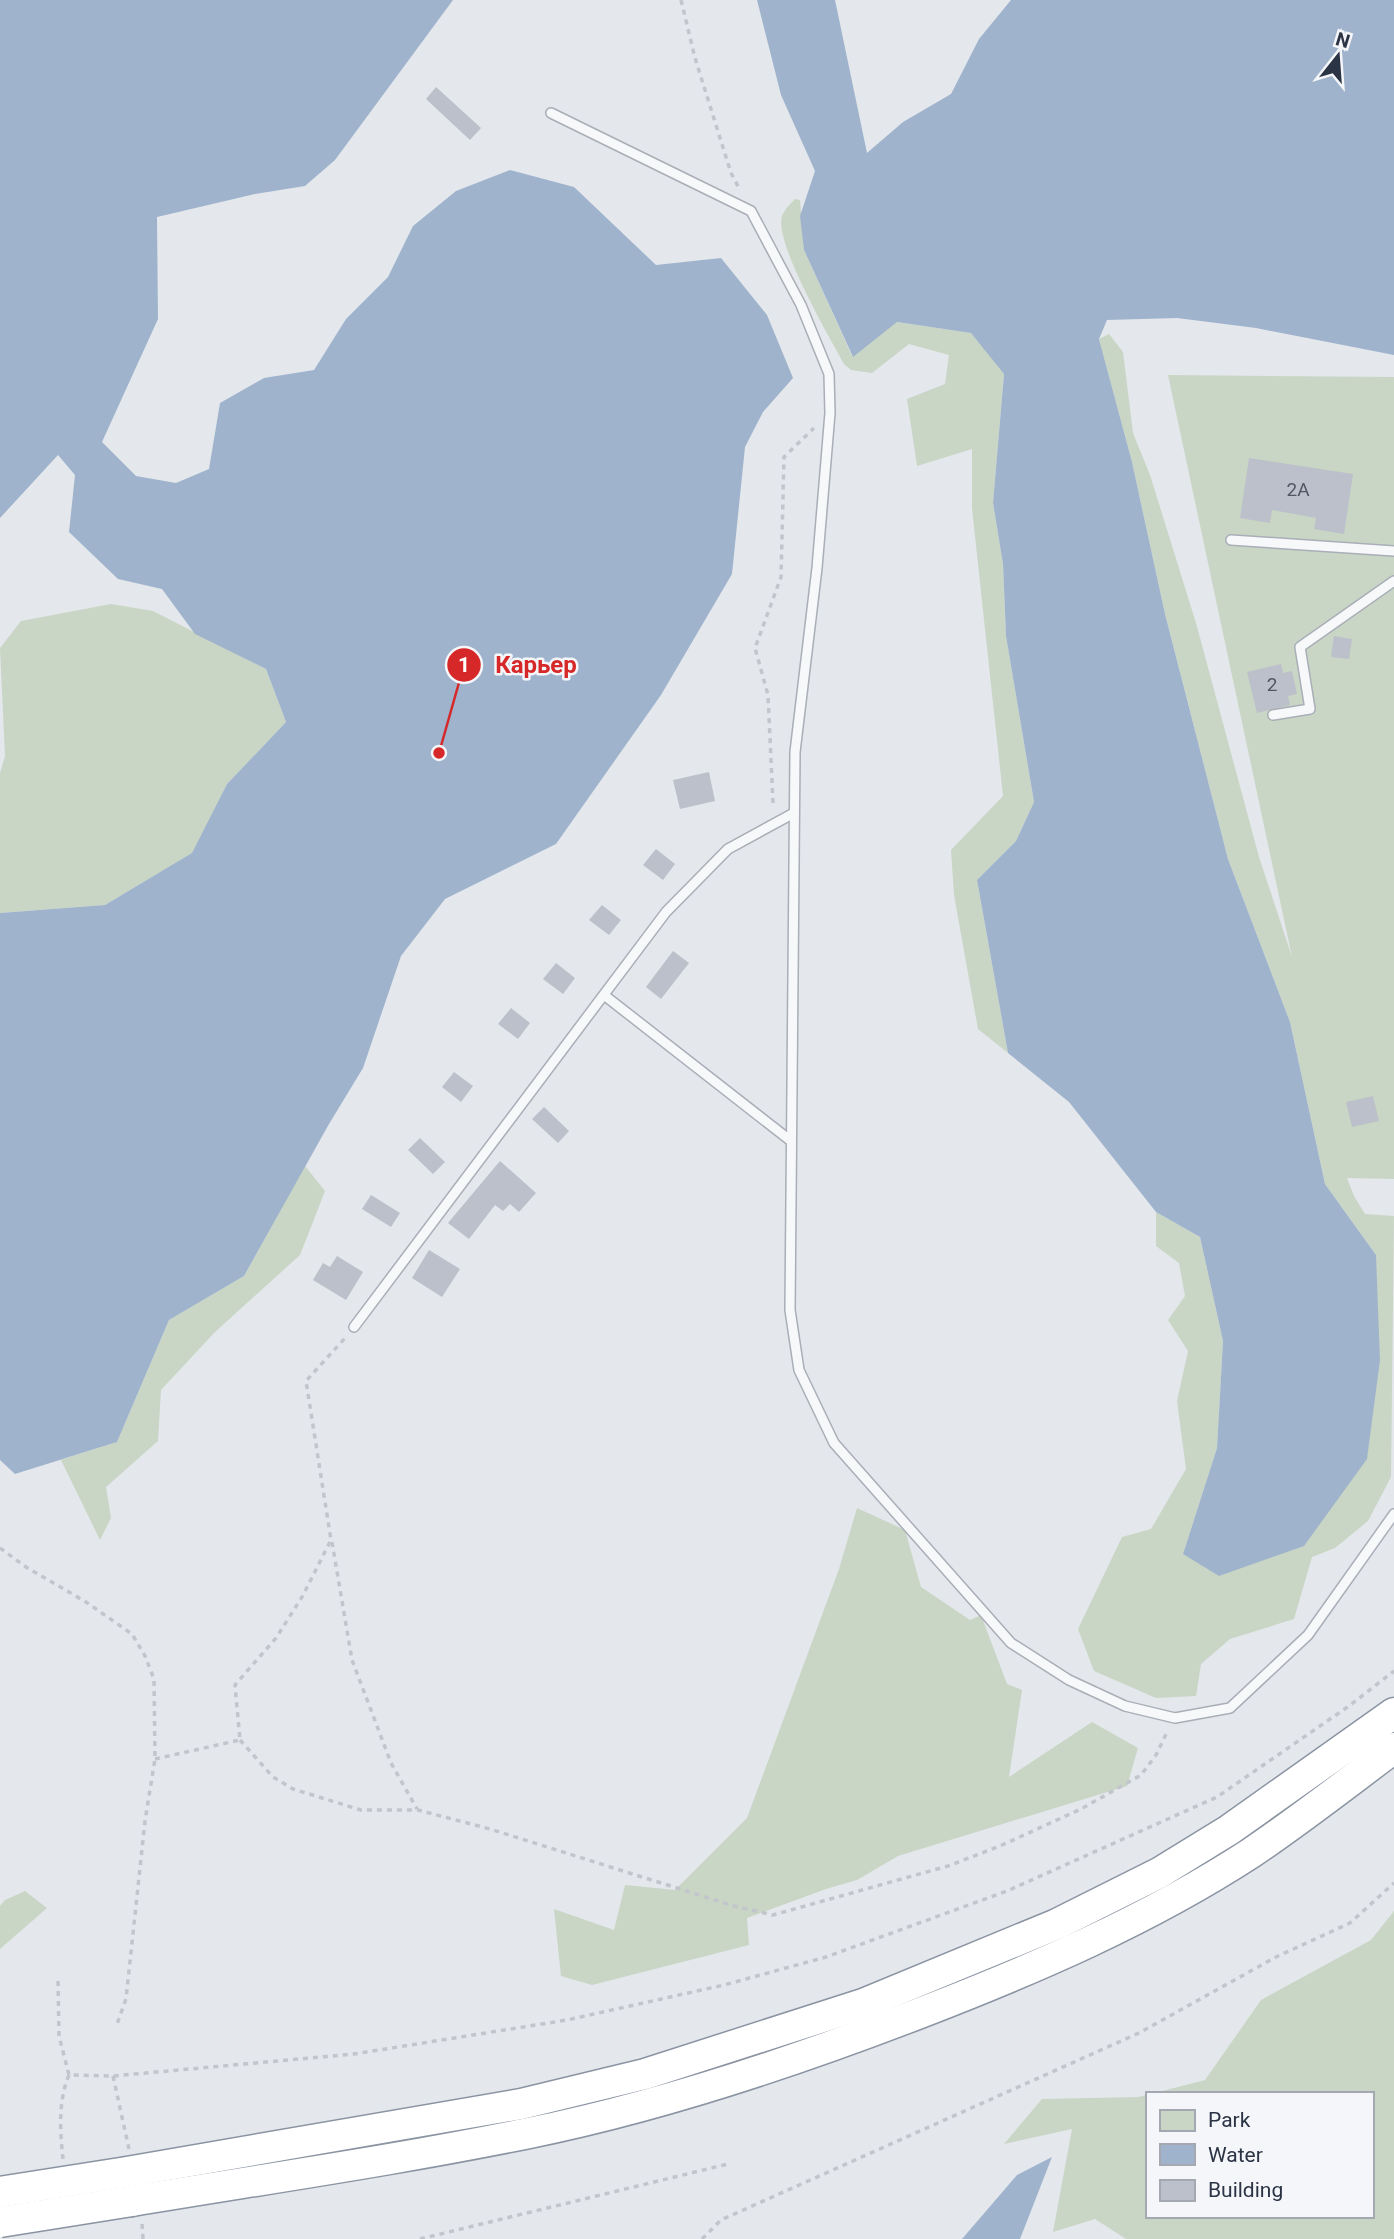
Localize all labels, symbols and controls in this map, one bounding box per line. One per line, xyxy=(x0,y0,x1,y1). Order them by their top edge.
north arrow xyxy=(1303,21,1373,91)
text: N xyxy=(1333,27,1353,53)
house number: 2А xyxy=(1286,478,1310,501)
callout: Карьер xyxy=(446,642,591,687)
text: Карьер xyxy=(495,651,577,679)
text: 1 xyxy=(458,653,470,677)
house number: 2 xyxy=(1267,673,1277,696)
legend xyxy=(1146,2092,1373,2218)
text: Park xyxy=(1208,2108,1251,2132)
text: Water xyxy=(1208,2143,1263,2167)
text: Building xyxy=(1208,2178,1283,2202)

